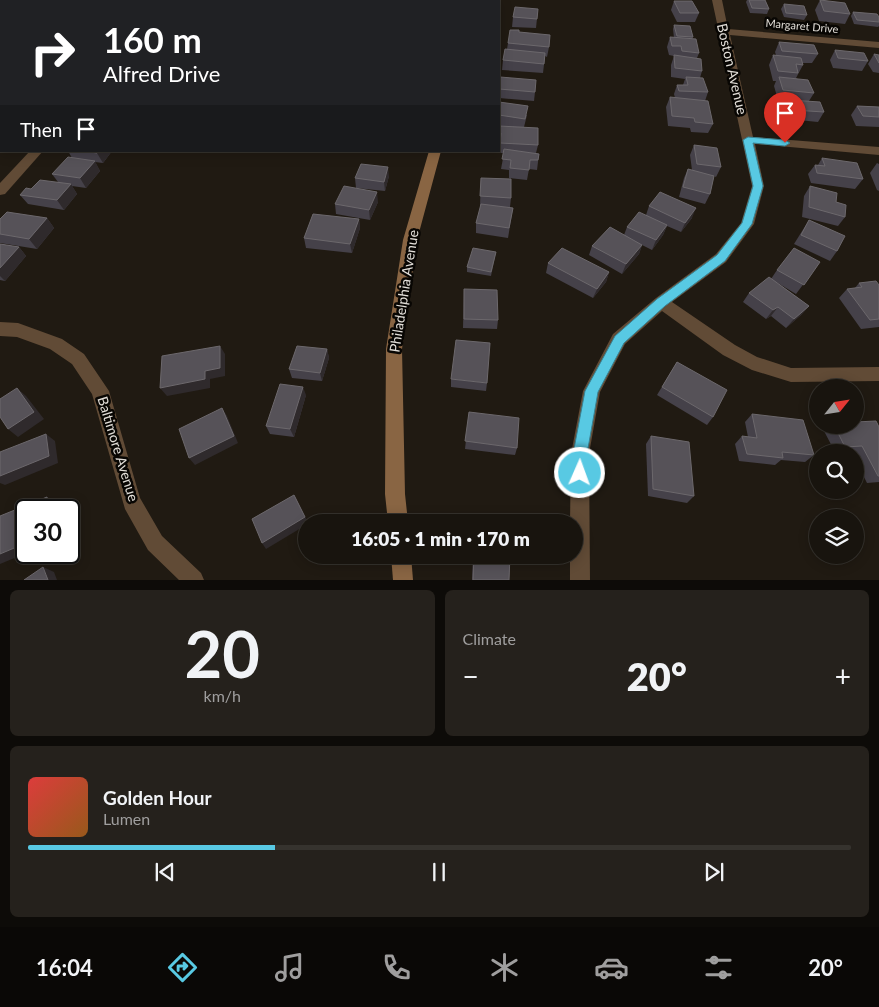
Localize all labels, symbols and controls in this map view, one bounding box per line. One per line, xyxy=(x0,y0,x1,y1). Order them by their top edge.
street label: Margaret Drive xyxy=(765,16,839,35)
text: 160 m xyxy=(103,18,202,60)
icon: right xyxy=(20,20,85,85)
street label: Boston Avenue xyxy=(714,22,751,116)
text: Alfred Drive xyxy=(103,60,220,87)
pin xyxy=(764,92,806,143)
icon: arrive xyxy=(771,99,799,127)
icon: arrive xyxy=(72,115,100,143)
text: Then xyxy=(20,118,62,141)
street label: Philadelphia Avenue xyxy=(385,228,422,353)
north arrow xyxy=(809,379,864,434)
map controls xyxy=(809,379,864,564)
street label: Baltimore Avenue xyxy=(94,394,143,503)
button: search xyxy=(809,444,864,499)
position arrow xyxy=(553,446,605,498)
speed limit sign: 30 xyxy=(15,499,80,564)
button: layers xyxy=(809,509,864,564)
text: 16:05 · 1 min · 170 m xyxy=(351,527,530,550)
text: 20 xyxy=(185,614,260,692)
text: Climate xyxy=(463,629,516,648)
text: 20° xyxy=(627,653,687,699)
text: − xyxy=(463,659,479,693)
text: + xyxy=(835,659,851,693)
text: km/h xyxy=(204,686,241,705)
text: Golden Hour xyxy=(103,786,212,809)
text: Lumen xyxy=(103,809,150,828)
icon: previous xyxy=(151,858,179,886)
icon: pause xyxy=(425,858,453,886)
icon: next xyxy=(700,858,728,886)
icon: directions xyxy=(165,950,200,985)
icon: music xyxy=(272,950,307,985)
icon: phone xyxy=(379,950,414,985)
icon: climate xyxy=(487,950,522,985)
icon: car xyxy=(594,950,629,985)
icon: filters xyxy=(701,950,736,985)
text: 16:04 xyxy=(36,954,93,981)
text: 20° xyxy=(808,954,843,981)

